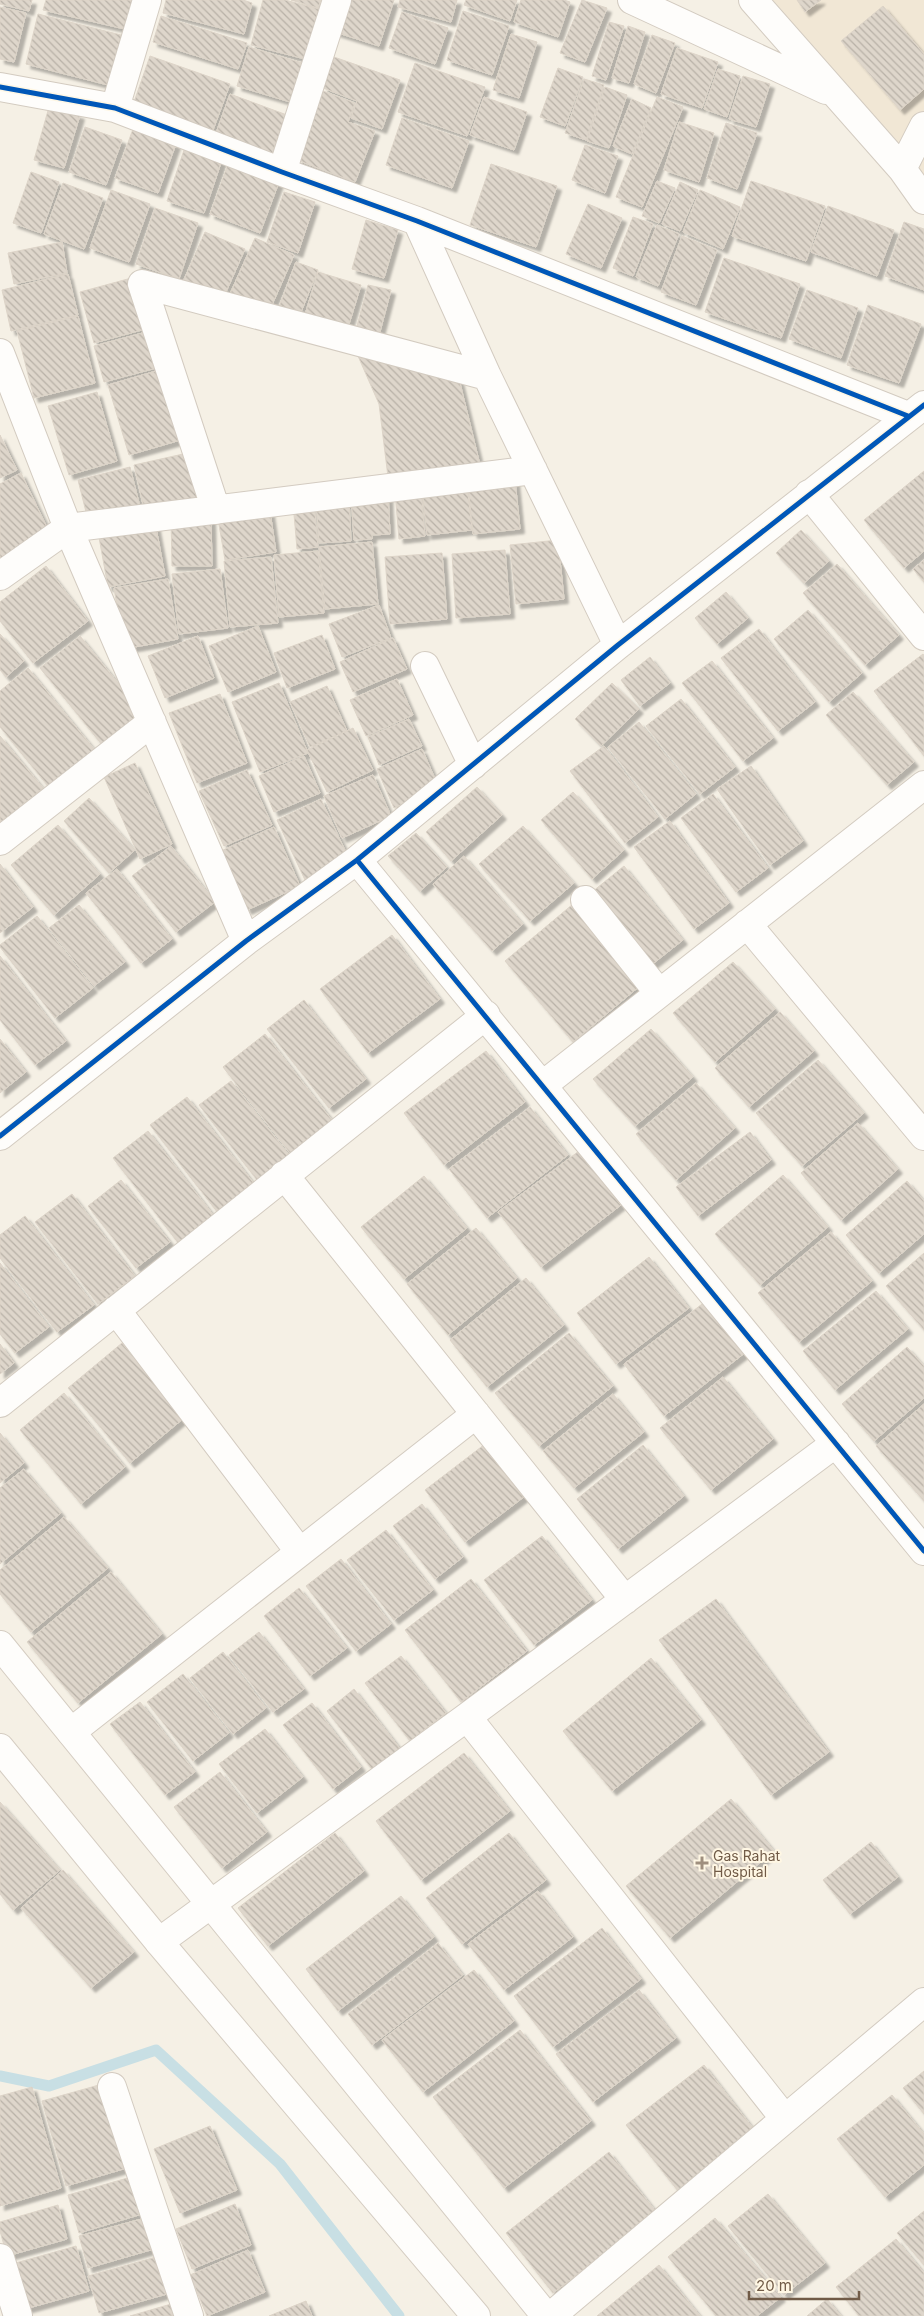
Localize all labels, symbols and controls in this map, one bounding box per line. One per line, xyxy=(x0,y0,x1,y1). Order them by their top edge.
place label: Gas Rahat Hospital xyxy=(713,1847,781,1880)
marker: Gas Rahat Hospital xyxy=(695,1856,709,1870)
scale bar xyxy=(749,2268,859,2300)
text: 20 m xyxy=(756,2276,792,2295)

